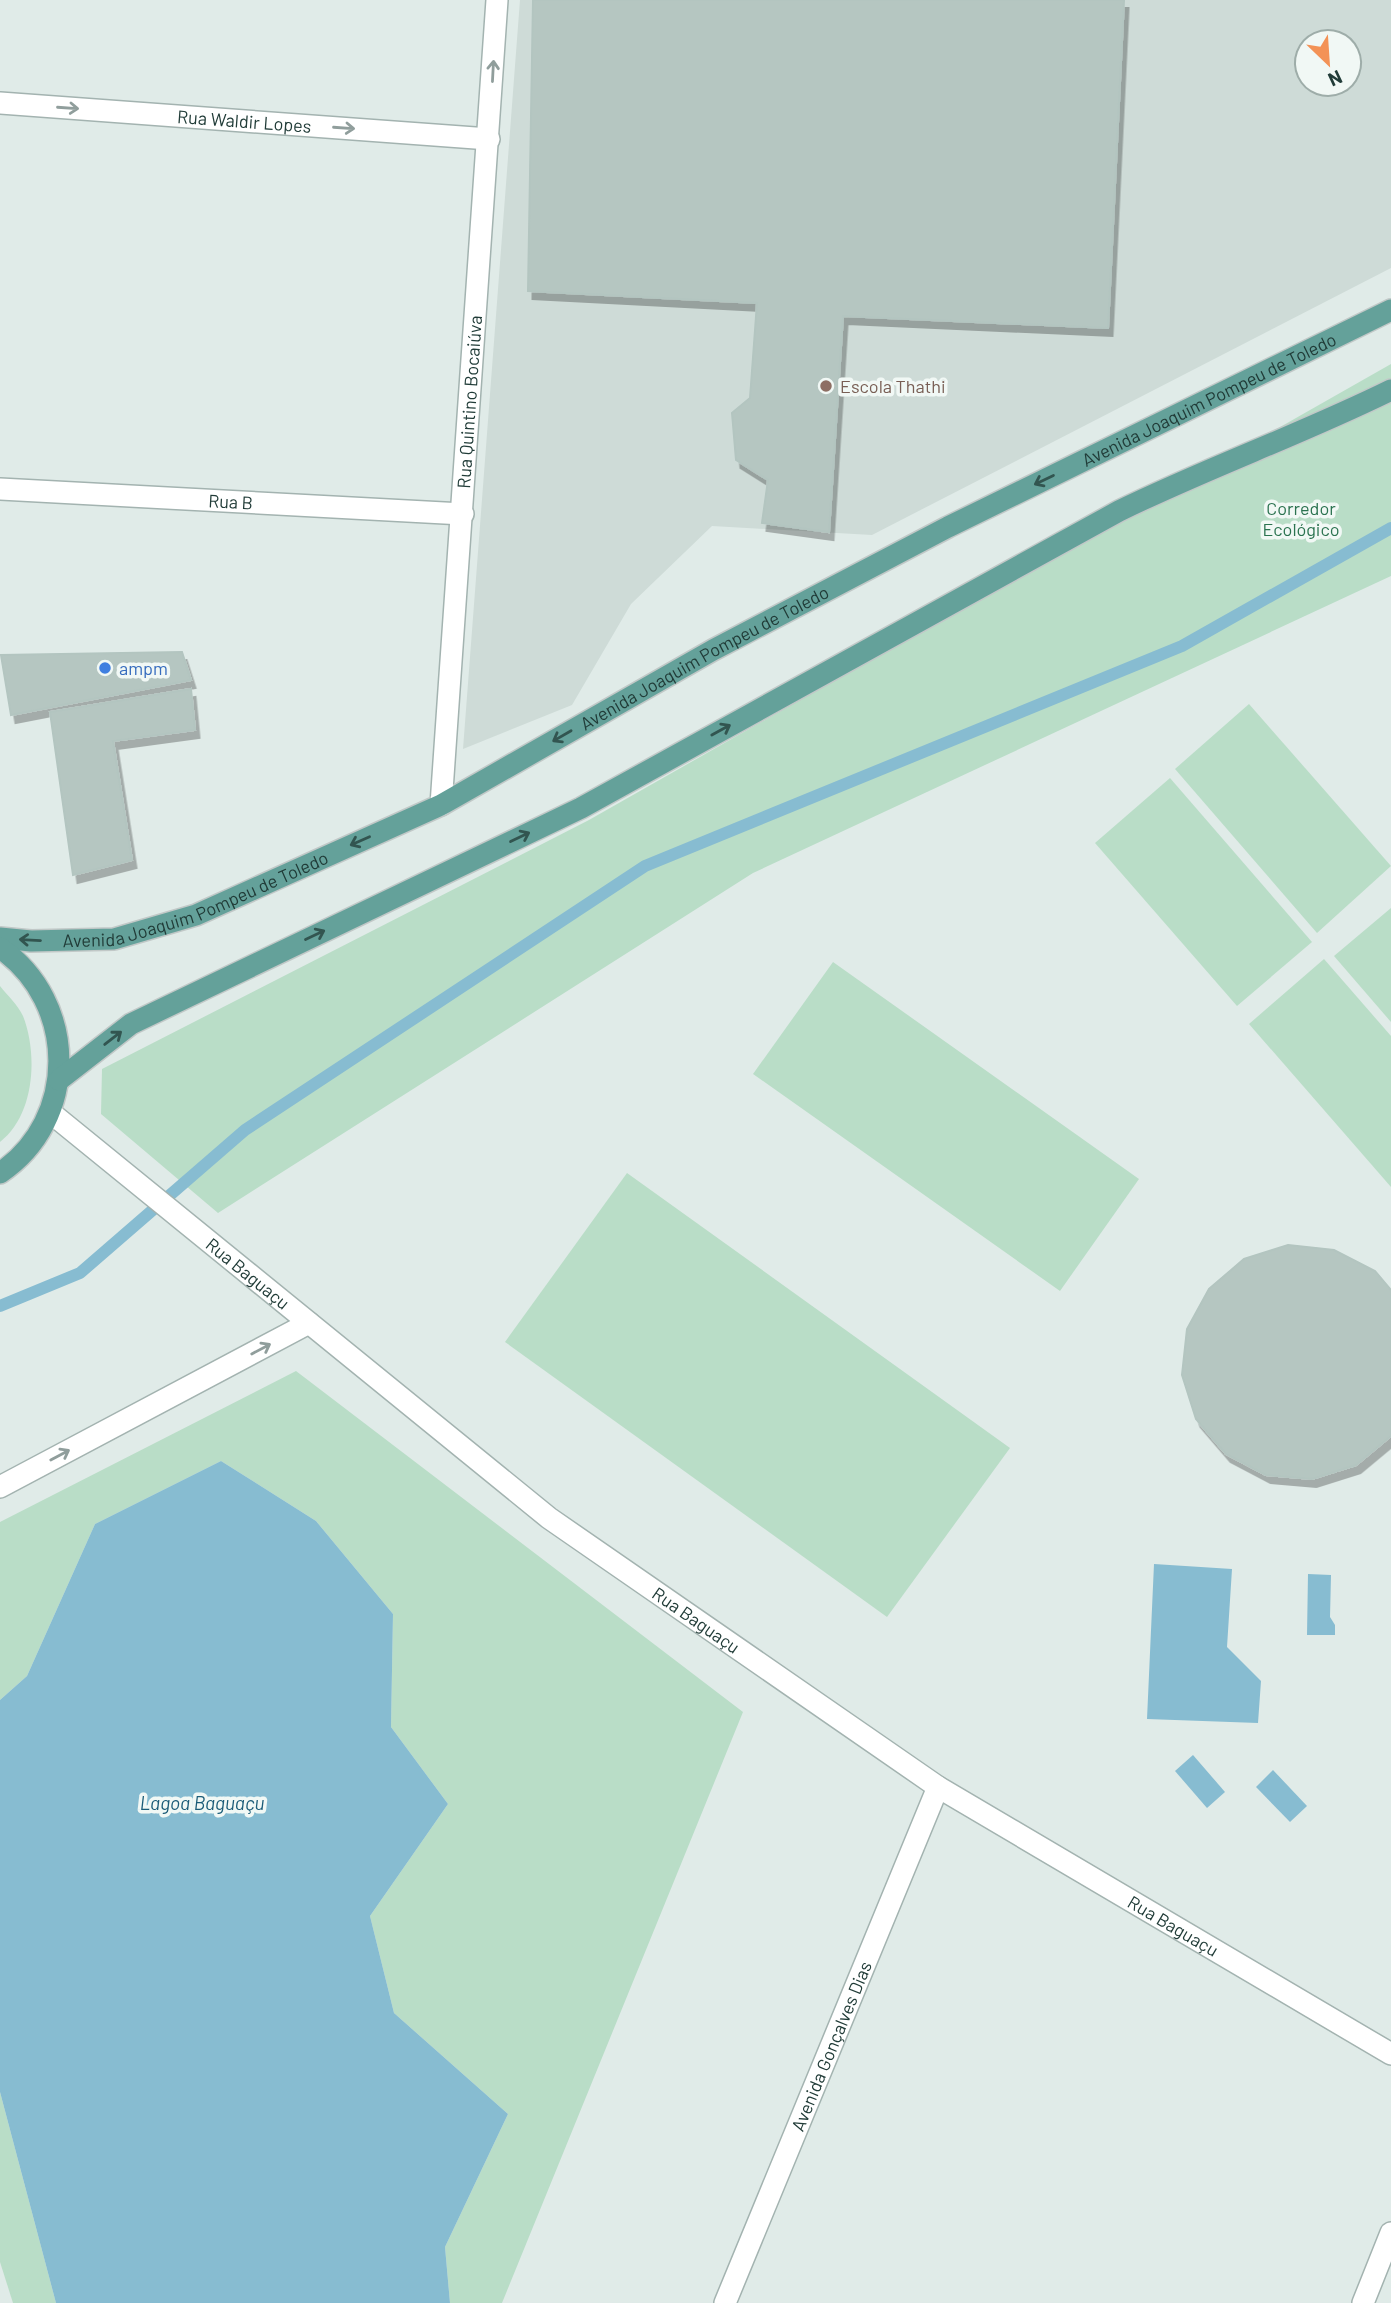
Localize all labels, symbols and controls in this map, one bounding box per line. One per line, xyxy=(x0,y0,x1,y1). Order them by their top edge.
north arrow xyxy=(1293,28,1363,98)
one-way arrow xyxy=(487,59,500,82)
text: N xyxy=(1325,66,1346,92)
one-way arrow xyxy=(56,102,79,115)
street label: Rua Waldir Lopes xyxy=(177,105,312,137)
one-way arrow xyxy=(332,122,355,135)
street label: Rua Quintino Bocaiúva xyxy=(452,315,486,489)
street label: Avenida Joaquim Pompeu de Toledo xyxy=(1078,328,1340,471)
place label: Escola Thathi xyxy=(840,375,946,397)
marker: Escola Thathi xyxy=(818,378,834,394)
one-way arrow xyxy=(1034,473,1055,487)
street label: Rua B xyxy=(208,489,254,514)
park label: Corredor Ecológico xyxy=(1262,497,1340,540)
street label: Avenida Joaquim Pompeu de Toledo xyxy=(576,580,832,735)
place label: ampm xyxy=(119,657,168,679)
marker: ampm xyxy=(97,660,113,676)
one-way arrow xyxy=(711,723,731,737)
one-way arrow xyxy=(552,729,572,743)
one-way arrow xyxy=(509,830,531,843)
one-way arrow xyxy=(350,835,371,848)
street label: Avenida Joaquim Pompeu de Toledo xyxy=(62,846,331,951)
one-way arrow xyxy=(304,927,325,941)
one-way arrow xyxy=(19,933,41,946)
one-way arrow xyxy=(103,1031,122,1046)
street label: Rua Baguaçu xyxy=(202,1233,294,1314)
one-way arrow xyxy=(251,1341,271,1355)
one-way arrow xyxy=(50,1448,70,1462)
street label: Rua Baguaçu xyxy=(648,1582,744,1658)
water label: Lagoa Baguaçu xyxy=(140,1791,264,1814)
street label: Rua Baguaçu xyxy=(1124,1890,1223,1961)
street label: Avenida Gonçalves Dias xyxy=(786,1958,876,2134)

